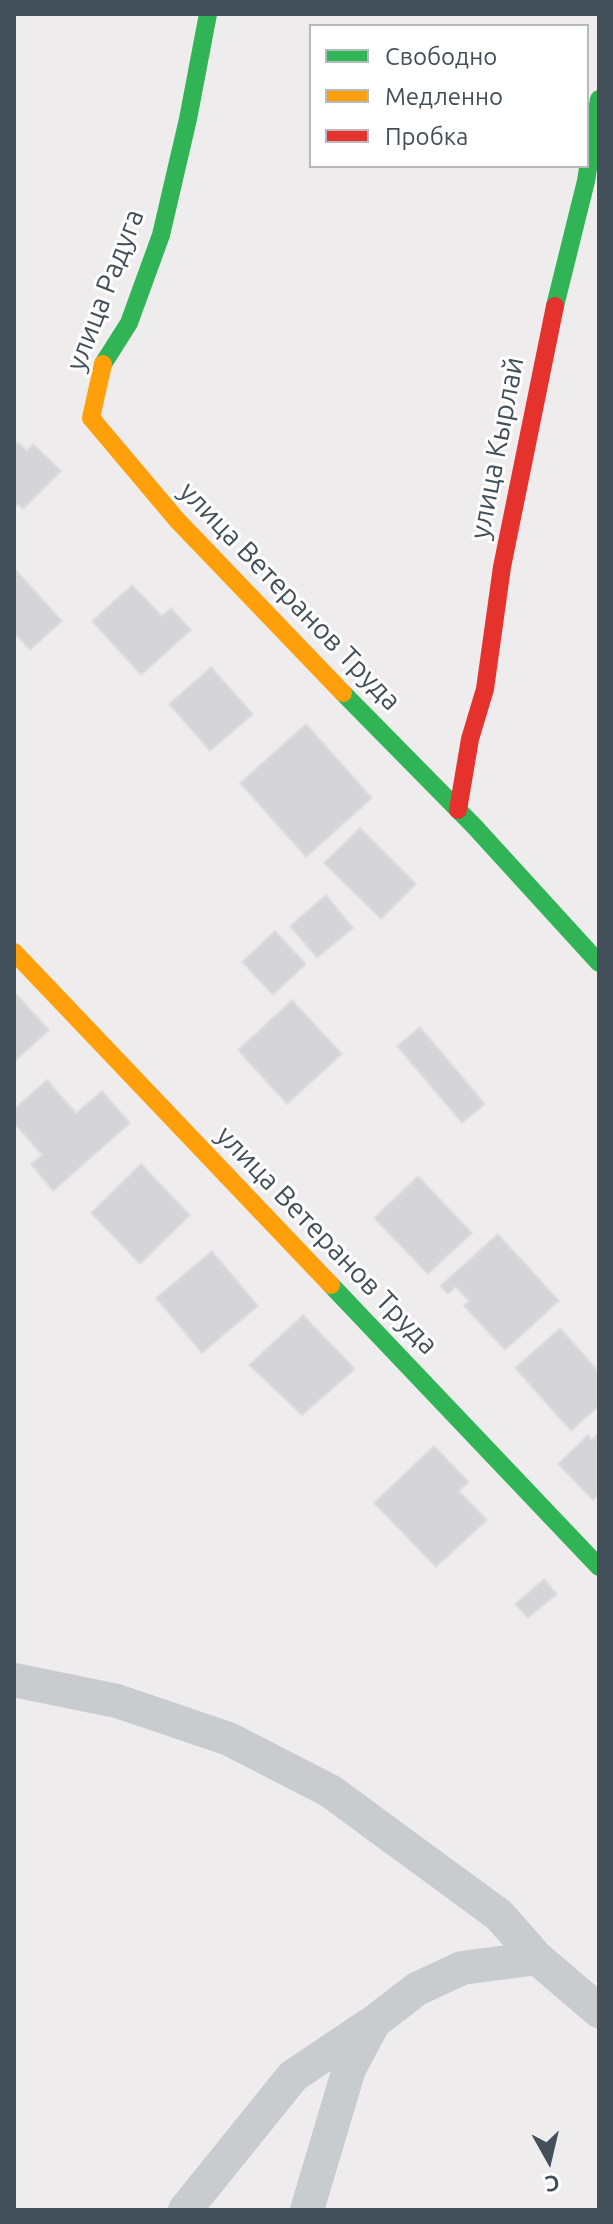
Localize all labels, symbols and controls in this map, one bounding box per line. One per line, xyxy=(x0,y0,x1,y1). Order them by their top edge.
legend xyxy=(309,24,589,168)
text: Свободно xyxy=(385,43,497,70)
text: Медленно xyxy=(385,83,503,110)
text: Пробка xyxy=(385,123,468,150)
street label: улица Радуга xyxy=(59,205,151,375)
street label: улица Кырлай xyxy=(463,354,531,542)
street label: улица Ветеранов Труда xyxy=(172,475,408,717)
street label: улица Ветеранов Труда xyxy=(209,1119,445,1361)
north arrow xyxy=(509,2120,589,2200)
text: С xyxy=(544,2171,561,2198)

